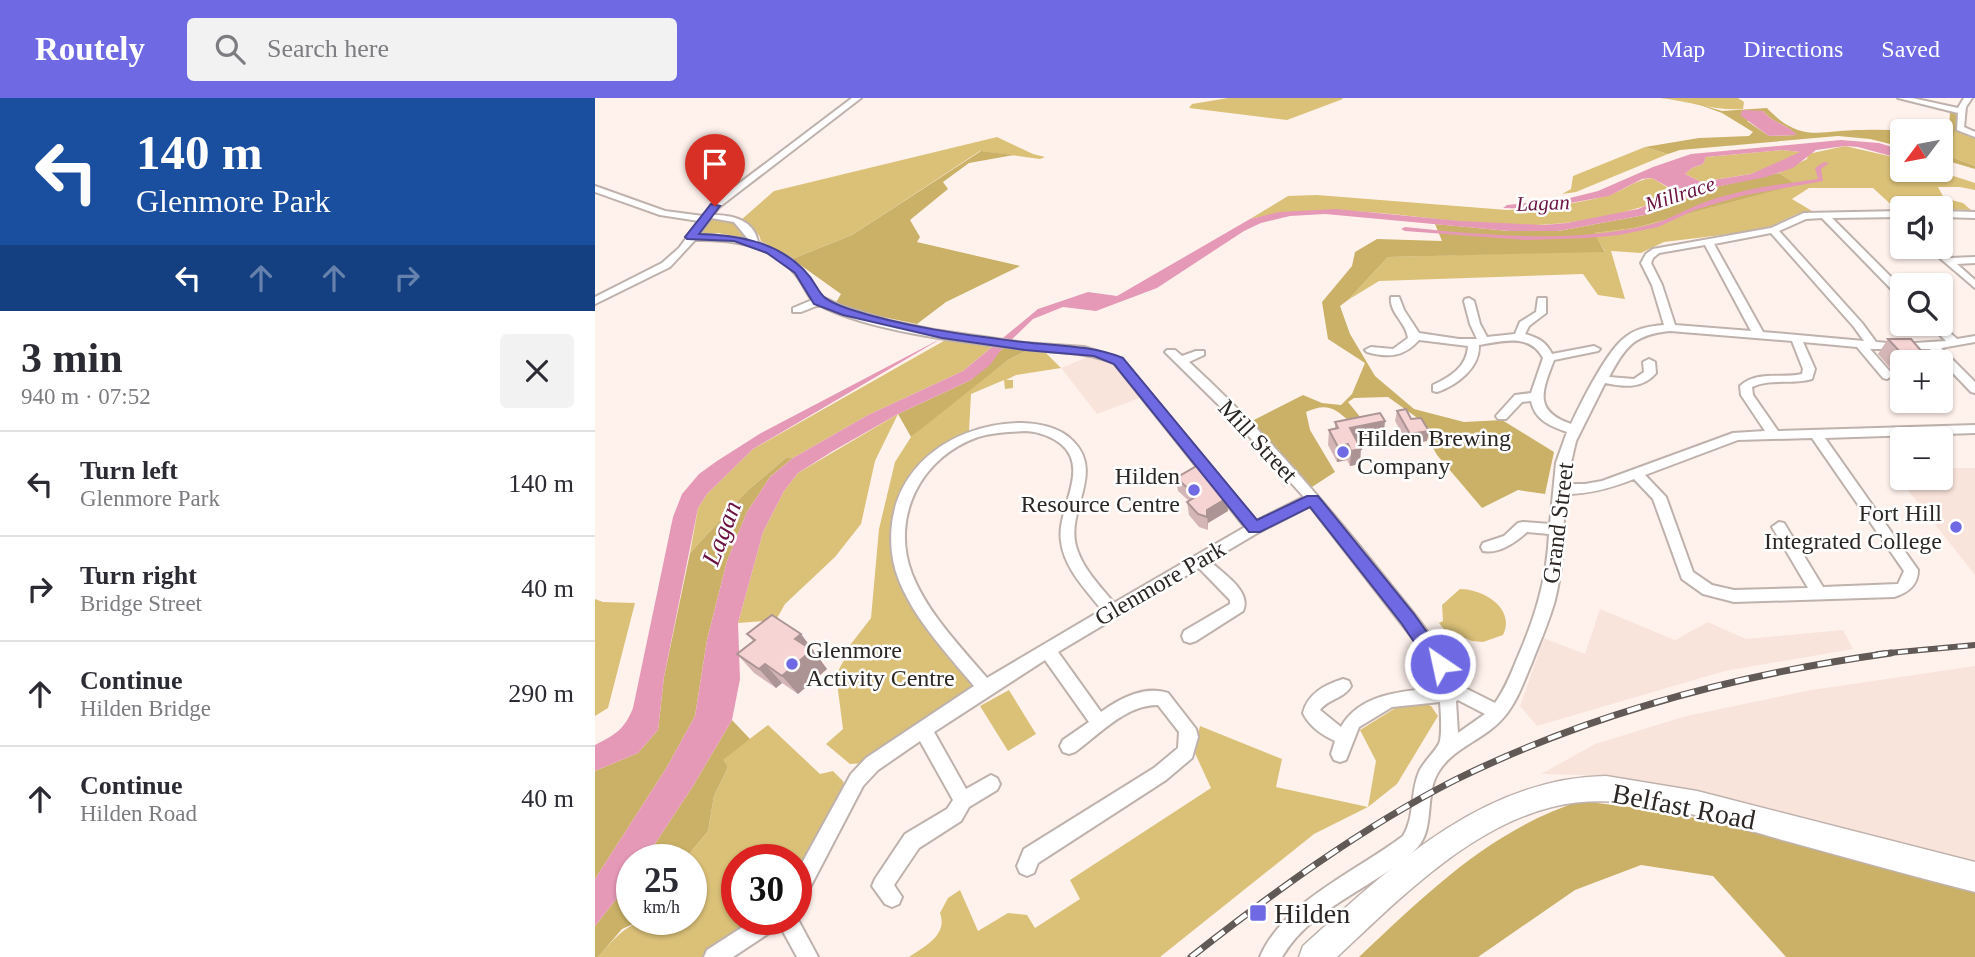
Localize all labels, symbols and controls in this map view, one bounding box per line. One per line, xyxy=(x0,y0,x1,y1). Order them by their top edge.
search box xyxy=(187,18,677,81)
icon: search xyxy=(211,30,249,68)
text: Routely xyxy=(35,31,145,67)
text: Search here xyxy=(267,34,389,63)
text: Map xyxy=(1661,36,1705,62)
text: Directions xyxy=(1743,36,1843,62)
text: Saved xyxy=(1881,36,1940,62)
north arrow xyxy=(1890,119,1953,182)
map controls xyxy=(1890,119,1953,490)
text: 140 m xyxy=(136,125,263,180)
icon: left xyxy=(21,126,112,217)
pin xyxy=(685,134,745,206)
icon: arrive xyxy=(696,145,734,183)
water label: Millrace xyxy=(1641,171,1718,217)
text: Glenmore Park xyxy=(136,183,331,219)
water label: Lagan xyxy=(1515,190,1570,216)
button: sound xyxy=(1890,196,1953,259)
icon: left xyxy=(169,259,207,297)
icon: ahead xyxy=(242,259,280,297)
icon: ahead xyxy=(315,259,353,297)
icon: right xyxy=(388,259,426,297)
button: search xyxy=(1890,273,1953,336)
button: close xyxy=(500,334,574,408)
text: 3 min xyxy=(21,335,123,381)
button: + xyxy=(1890,350,1953,413)
text: 940 m · 07:52 xyxy=(21,384,151,409)
street label: Mill Street xyxy=(1213,394,1303,488)
place label: Hilden Brewing Company xyxy=(1357,425,1511,479)
button: − xyxy=(1890,427,1953,490)
marker: Hilden Brewing Company xyxy=(1335,444,1351,460)
text: Turn left xyxy=(80,456,178,485)
street label: Grand Street xyxy=(1538,461,1578,585)
place label: Hilden Resource Centre xyxy=(1021,463,1180,517)
icon: left xyxy=(21,465,59,503)
text: 140 m xyxy=(508,469,574,498)
marker: Hilden Resource Centre xyxy=(1186,482,1202,498)
text: Glenmore Park xyxy=(80,486,220,511)
water label: Lagan xyxy=(696,497,747,570)
place label: Fort Hill Integrated College xyxy=(1764,500,1942,554)
marker: Fort Hill Integrated College xyxy=(1948,519,1964,535)
street label: Glenmore Park xyxy=(1090,535,1230,631)
text: Turn right xyxy=(80,561,197,590)
icon: right xyxy=(21,570,59,608)
text: 40 m xyxy=(521,574,574,603)
text: Bridge Street xyxy=(80,591,202,616)
position arrow xyxy=(1403,627,1477,701)
place label: Glenmore Activity Centre xyxy=(806,637,955,691)
marker: Glenmore Activity Centre xyxy=(784,656,800,672)
text: Continue xyxy=(80,666,183,695)
icon: ahead xyxy=(21,675,59,713)
text: 290 m xyxy=(508,679,574,708)
text: Hilden Bridge xyxy=(80,696,211,721)
text: Continue xyxy=(80,771,183,800)
street label: Belfast Road xyxy=(1610,777,1758,836)
icon: ahead xyxy=(21,780,59,818)
text: 40 m xyxy=(521,784,574,813)
text: Hilden Road xyxy=(80,801,197,826)
speed limit sign: 30 xyxy=(721,844,812,935)
text: 25 xyxy=(644,861,679,900)
text: km/h xyxy=(643,897,680,917)
place label: Hilden xyxy=(1274,898,1350,929)
marker: Hilden xyxy=(1248,903,1268,923)

